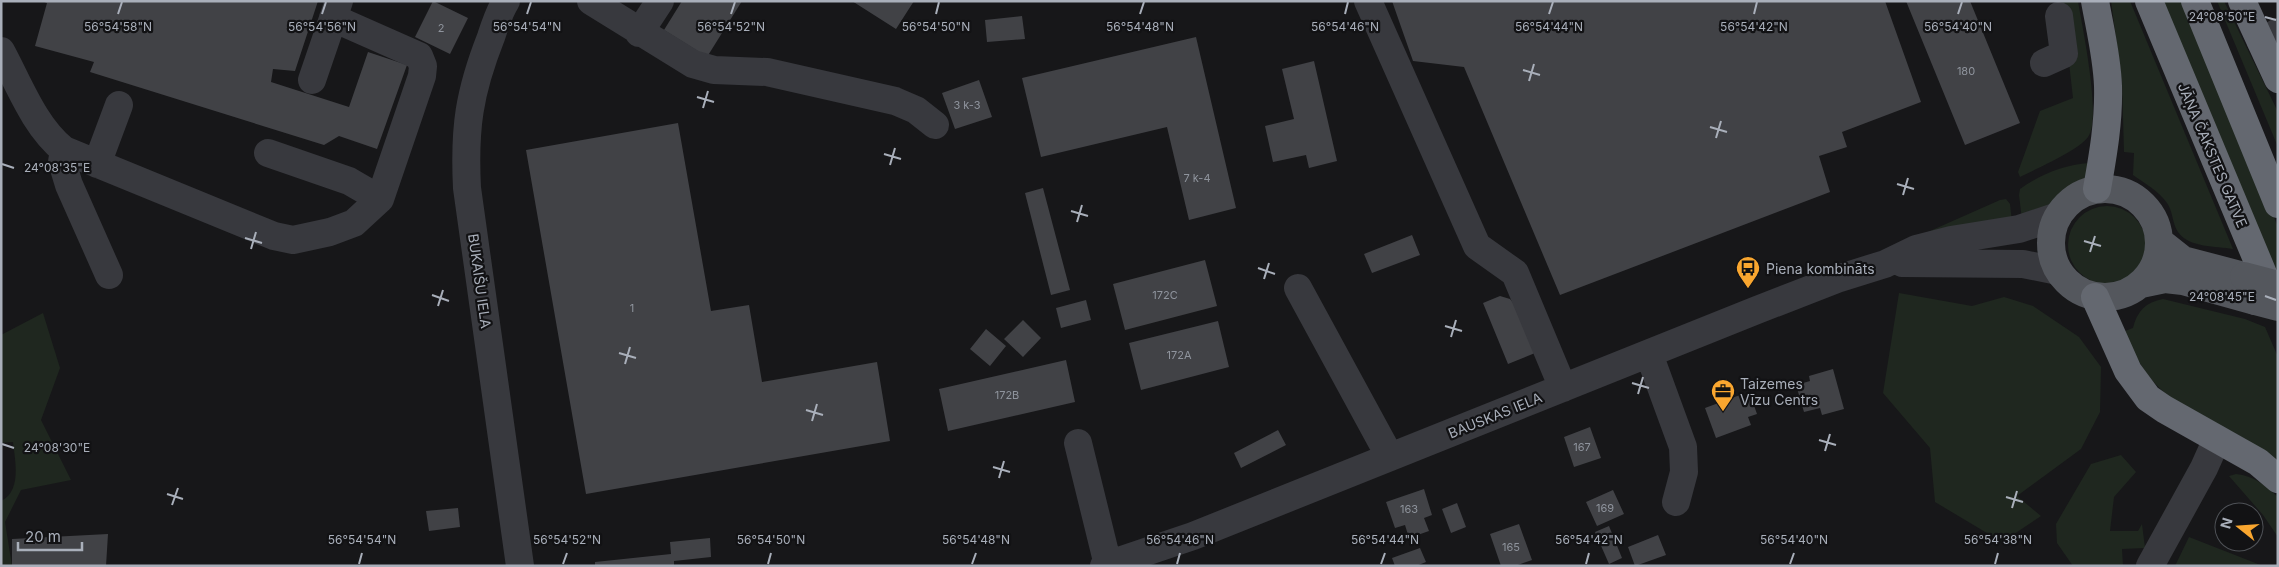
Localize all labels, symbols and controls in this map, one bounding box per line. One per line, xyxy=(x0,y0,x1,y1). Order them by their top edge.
text: 24°08'50"E xyxy=(2189,9,2255,24)
text: 56°54'58"N xyxy=(84,19,152,34)
text: 56°54'56"N xyxy=(288,19,356,34)
text: 56°54'54"N xyxy=(493,19,561,34)
text: 56°54'52"N xyxy=(697,19,765,34)
text: 56°54'50"N xyxy=(902,19,970,34)
text: 56°54'48"N xyxy=(1106,19,1174,34)
text: 56°54'46"N xyxy=(1311,19,1379,34)
text: 56°54'44"N xyxy=(1515,19,1583,34)
text: 56°54'42"N xyxy=(1720,19,1788,34)
text: 56°54'40"N xyxy=(1924,19,1992,34)
house number: 2 xyxy=(438,21,444,35)
house number: 180 xyxy=(1957,64,1975,78)
street label: JĀŅA ČAKSTES GATVE xyxy=(2174,80,2251,230)
house number: 3 k-3 xyxy=(953,98,981,112)
text: 24°08'35"E xyxy=(24,160,90,175)
house number: 7 k-4 xyxy=(1183,171,1211,185)
street label: BUKAIŠU IELA xyxy=(465,233,495,330)
bus stop icon: Piena kombināts xyxy=(1735,255,1761,289)
place label: Piena kombināts xyxy=(1766,260,1875,277)
house number: 172C xyxy=(1152,288,1178,302)
text: 24°08'45"E xyxy=(2189,289,2255,304)
house number: 1 xyxy=(630,301,634,315)
house number: 172A xyxy=(1167,348,1192,362)
place label: Taizemes Vīzu Centrs xyxy=(1740,375,1818,408)
office icon: Taizemes Vīzu Centrs xyxy=(1710,378,1736,412)
house number: 172B xyxy=(995,388,1019,402)
street label: BAUSKAS IELA xyxy=(1446,388,1545,442)
text: 24°08'30"E xyxy=(24,440,90,455)
house number: 167 xyxy=(1573,440,1591,454)
house number: 169 xyxy=(1596,501,1614,515)
house number: 163 xyxy=(1400,502,1418,516)
north arrow xyxy=(2214,502,2264,552)
text: N xyxy=(2216,515,2236,531)
scale bar xyxy=(18,520,81,552)
text: 20 m xyxy=(25,527,61,546)
text: 56°54'54"N xyxy=(328,532,396,547)
text: 56°54'52"N xyxy=(533,532,601,547)
text: 56°54'50"N xyxy=(737,532,805,547)
text: 56°54'48"N xyxy=(942,532,1010,547)
text: 56°54'46"N xyxy=(1146,532,1214,547)
text: 56°54'44"N xyxy=(1351,532,1419,547)
text: 56°54'42"N xyxy=(1555,532,1623,547)
text: 56°54'40"N xyxy=(1760,532,1828,547)
text: 56°54'38"N xyxy=(1964,532,2032,547)
house number: 165 xyxy=(1502,540,1520,554)

